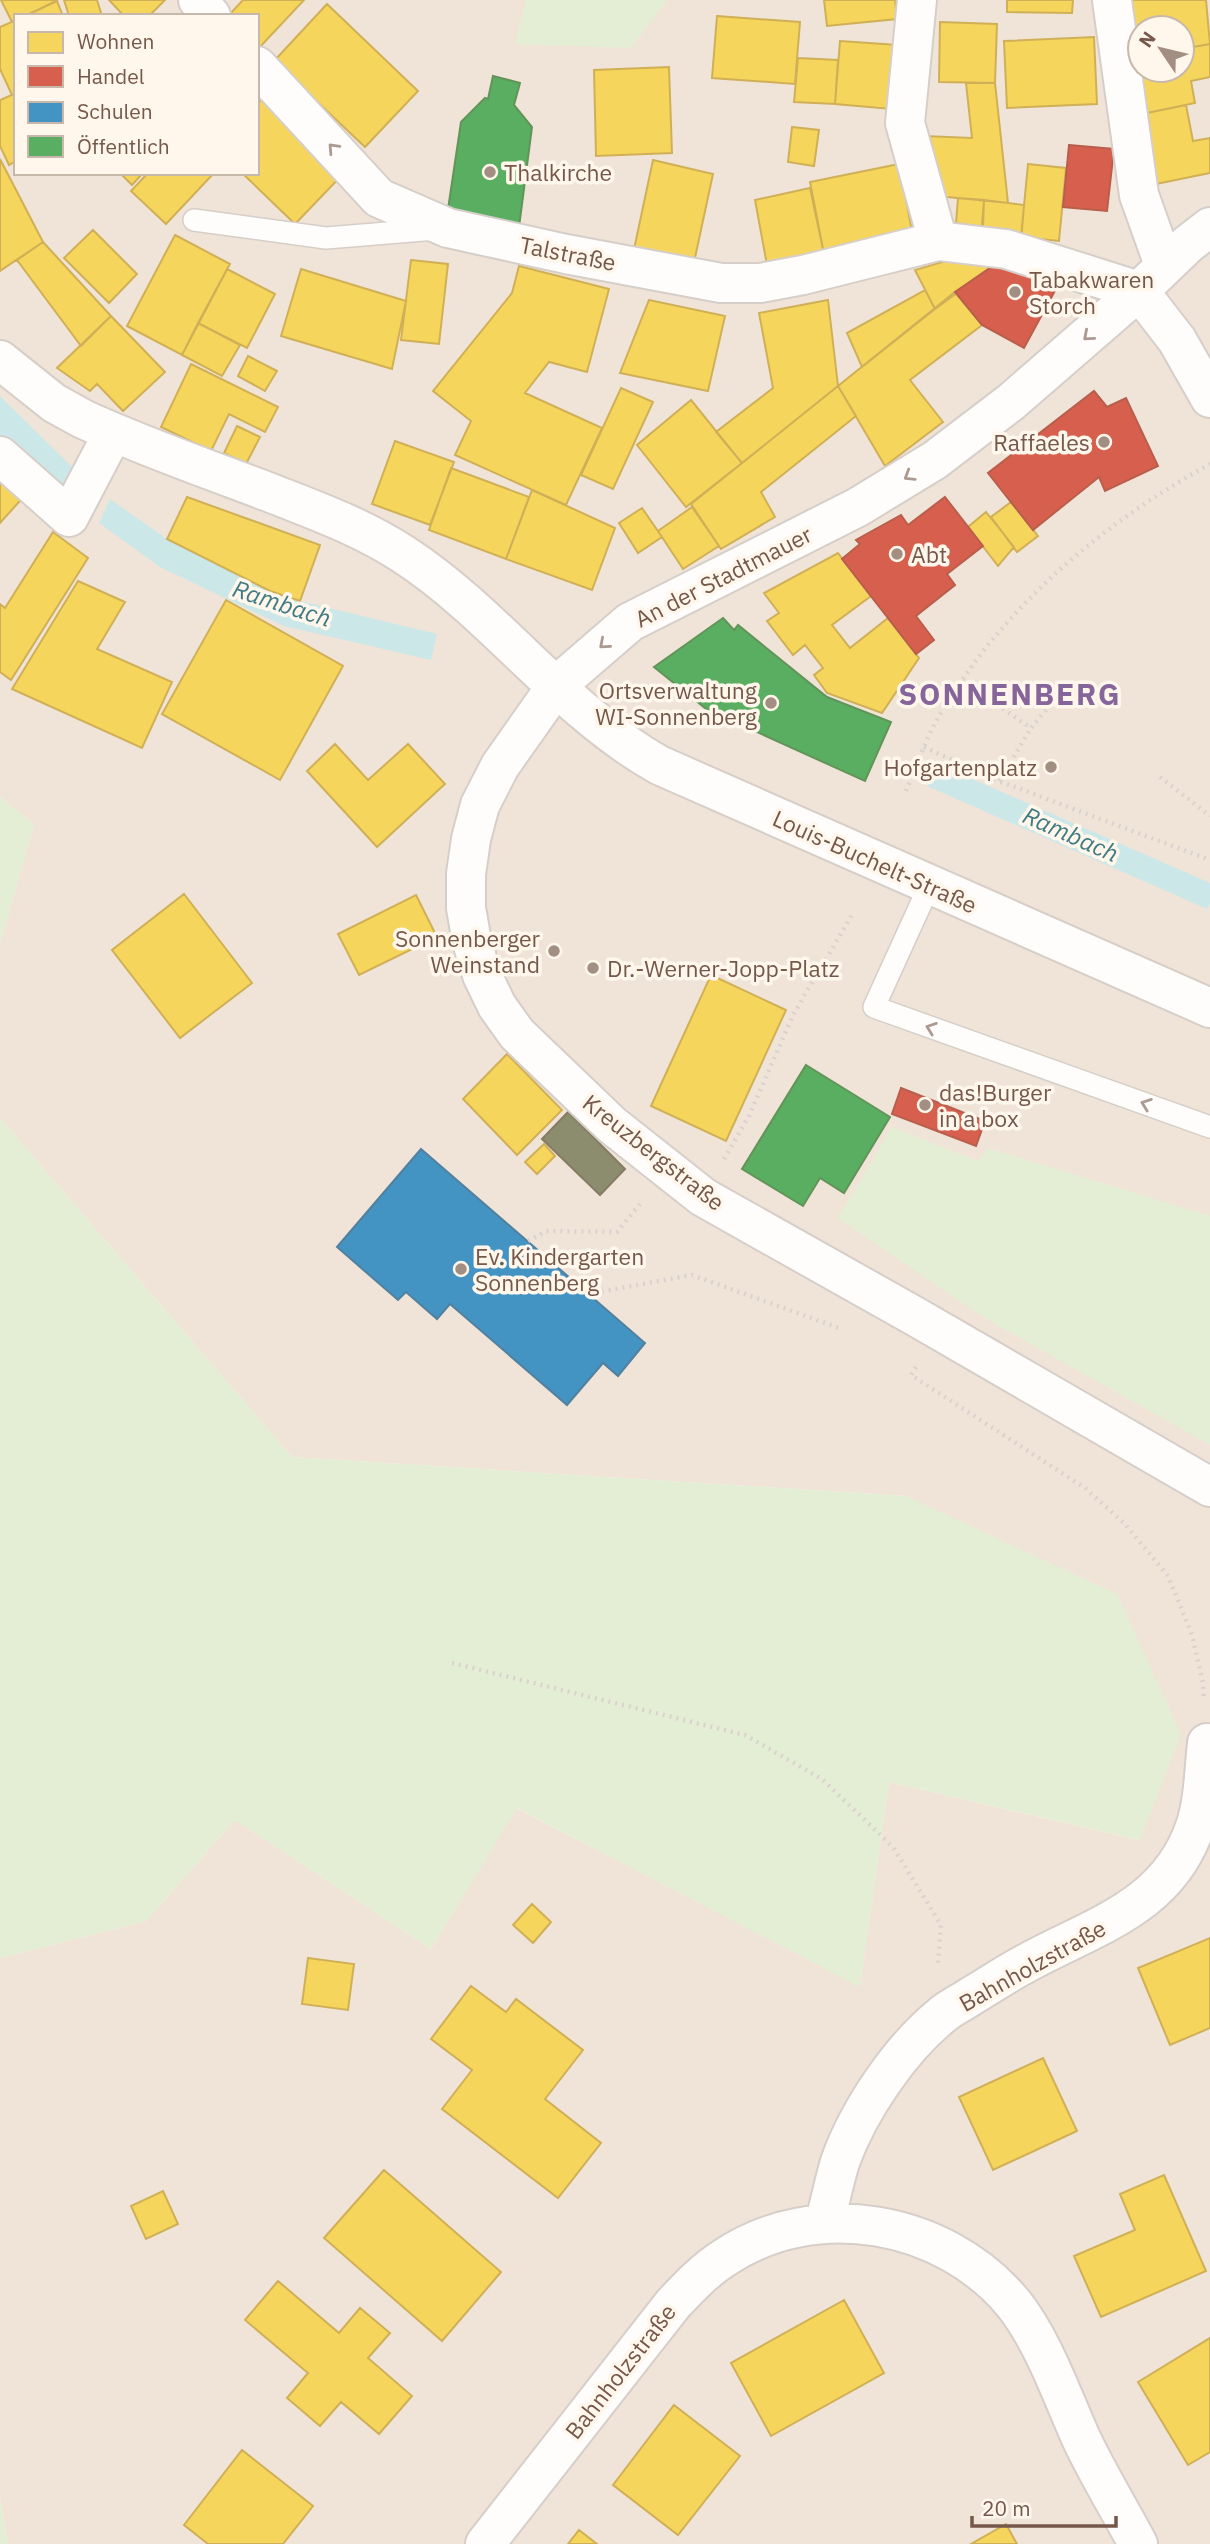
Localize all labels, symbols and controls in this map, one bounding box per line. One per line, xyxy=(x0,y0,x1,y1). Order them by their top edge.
legend xyxy=(14,14,259,175)
north arrow xyxy=(1126,14,1196,84)
text: Wohnen xyxy=(77,27,154,55)
text: N xyxy=(1133,27,1161,52)
text: Handel xyxy=(77,62,145,90)
text: Schulen xyxy=(77,97,153,125)
text: Öffentlich xyxy=(77,132,170,160)
one-way arrow xyxy=(329,143,341,156)
place label: Thalkirche xyxy=(504,157,612,187)
marker: Thalkirche xyxy=(482,164,498,180)
street label: Talstraße xyxy=(517,229,619,277)
place label: Tabakwaren Storch xyxy=(1029,264,1154,320)
marker: Tabakwaren Storch xyxy=(1007,284,1023,300)
one-way arrow xyxy=(1083,328,1096,340)
place label: Raffaeles xyxy=(993,427,1090,457)
marker: Raffaeles xyxy=(1096,434,1112,450)
one-way arrow xyxy=(903,468,916,481)
street label: An der Stadtmauer xyxy=(629,518,817,634)
place label: Abt xyxy=(911,539,947,569)
marker: Abt xyxy=(889,546,905,562)
water label: Rambach xyxy=(229,572,335,634)
one-way arrow xyxy=(599,636,612,648)
district label: SONNENBERG xyxy=(898,674,1122,713)
place label: Ortsverwaltung WI-Sonnenberg xyxy=(595,675,757,731)
marker: Ortsverwaltung WI-Sonnenberg xyxy=(763,695,779,711)
place label: Hofgartenplatz xyxy=(883,752,1037,782)
marker: Hofgartenplatz xyxy=(1043,759,1059,775)
water label: Rambach xyxy=(1018,799,1124,869)
street label: Louis-Buchelt-Straße xyxy=(768,802,982,920)
place label: Sonnenberger Weinstand xyxy=(395,923,541,979)
marker: Sonnenberger Weinstand xyxy=(546,943,562,959)
place label: Dr.-Werner-Jopp-Platz xyxy=(607,953,840,983)
marker: Dr.-Werner-Jopp-Platz xyxy=(585,960,601,976)
one-way arrow xyxy=(926,1022,938,1036)
place label: das!Burger in a box xyxy=(939,1077,1052,1133)
street label: Kreuzbergstraße xyxy=(577,1087,731,1217)
marker: das!Burger in a box xyxy=(917,1097,933,1113)
one-way arrow xyxy=(1140,1098,1152,1112)
place label: Ev. Kindergarten Sonnenberg xyxy=(475,1241,644,1297)
marker: Ev. Kindergarten Sonnenberg xyxy=(453,1261,469,1277)
street label: Bahnholzstraße xyxy=(953,1912,1111,2018)
street label: Bahnholzstraße xyxy=(558,2297,682,2445)
scale bar xyxy=(972,2484,1116,2528)
text: 20 m xyxy=(982,2494,1031,2522)

